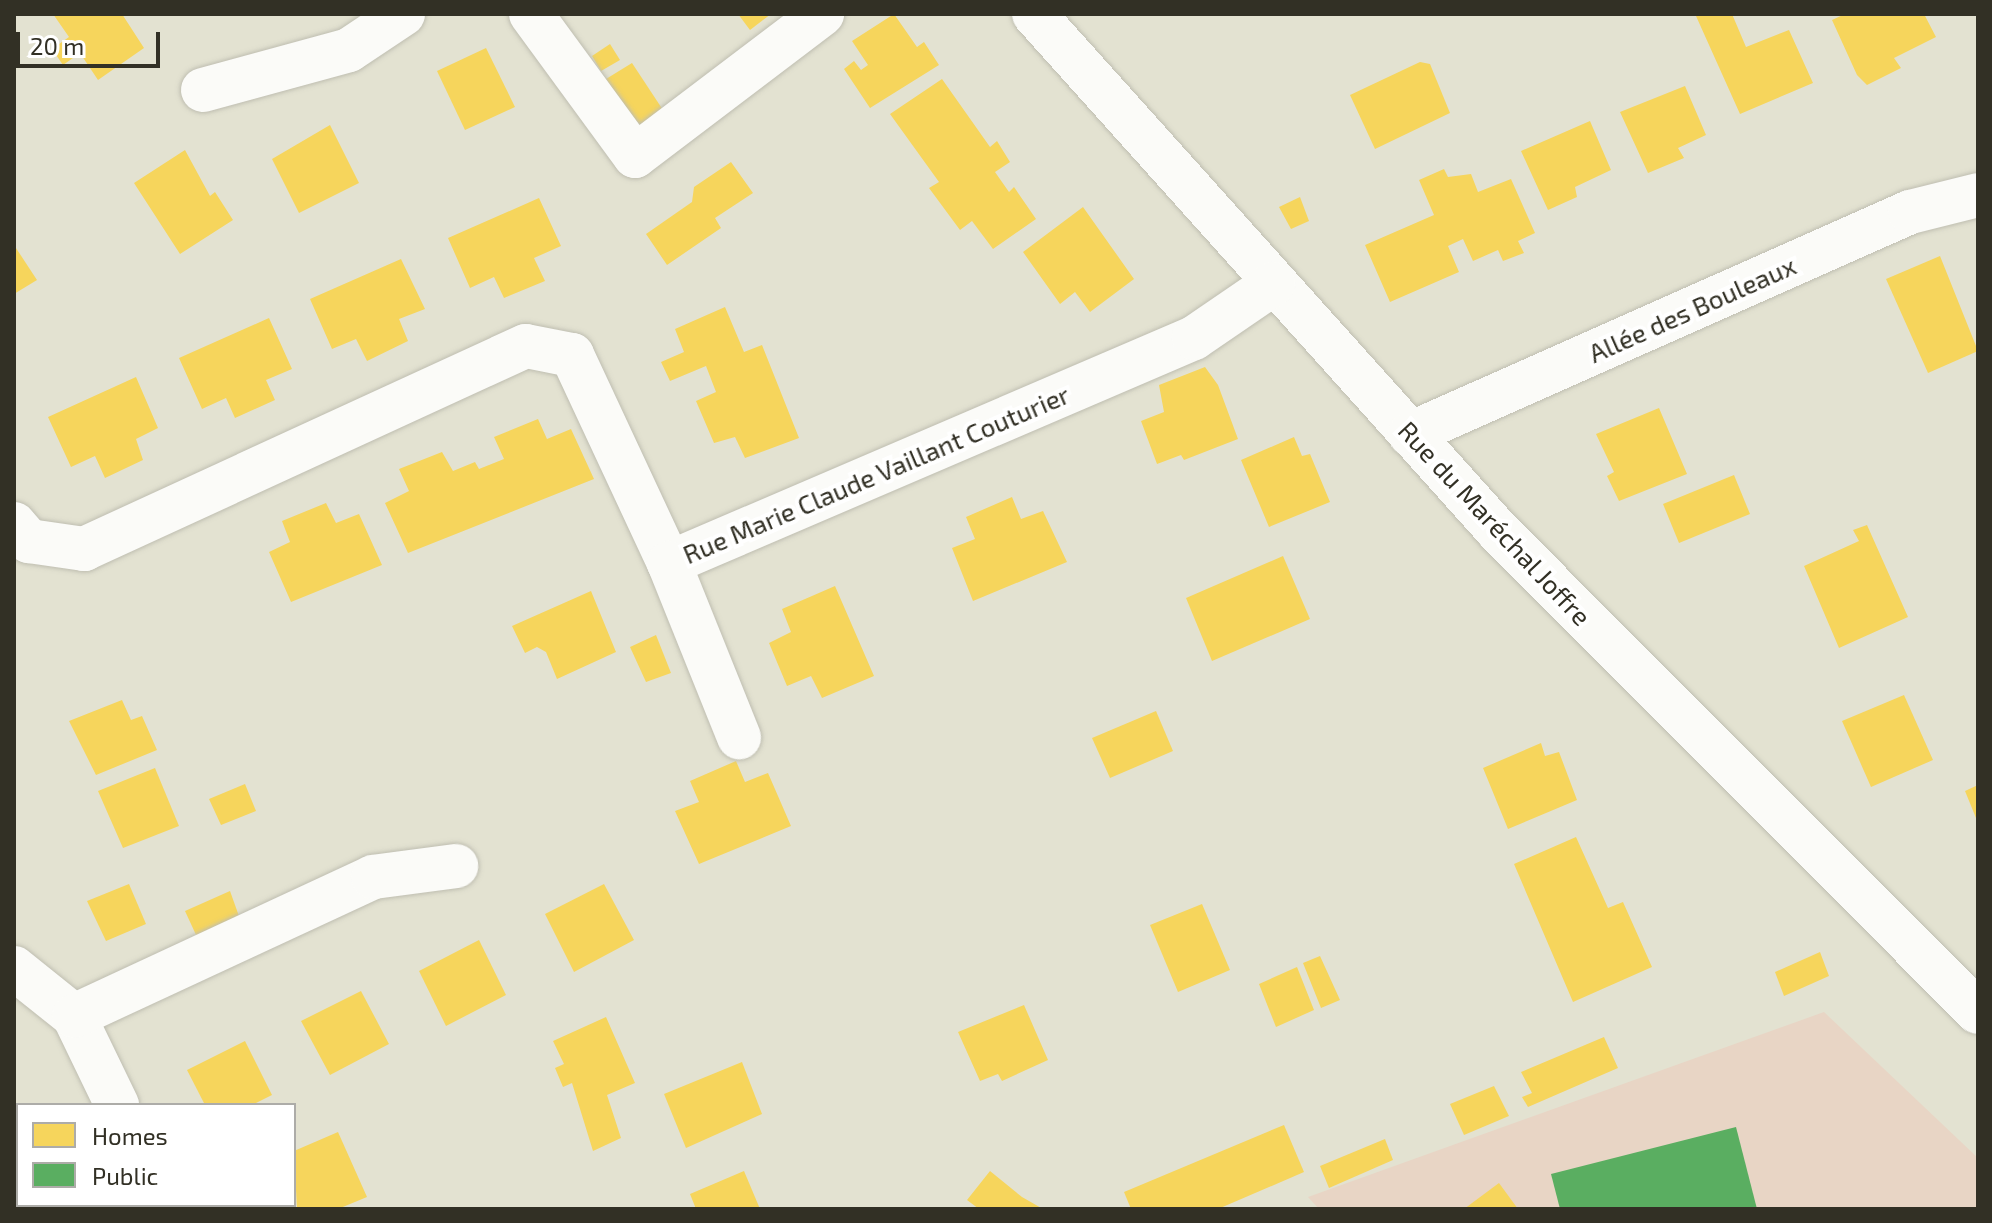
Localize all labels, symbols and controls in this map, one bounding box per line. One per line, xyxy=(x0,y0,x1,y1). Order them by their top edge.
scale bar xyxy=(20,16,164,66)
text: 20 m xyxy=(30,31,84,60)
street label: Allée des Bouleaux xyxy=(1584,249,1800,369)
street label: Rue Marie Claude Vaillant Couturier xyxy=(678,378,1074,570)
street label: Rue du Maréchal Joffre xyxy=(1392,414,1598,632)
legend xyxy=(16,1103,296,1207)
text: Homes xyxy=(92,1121,168,1150)
text: Public xyxy=(92,1161,158,1190)

